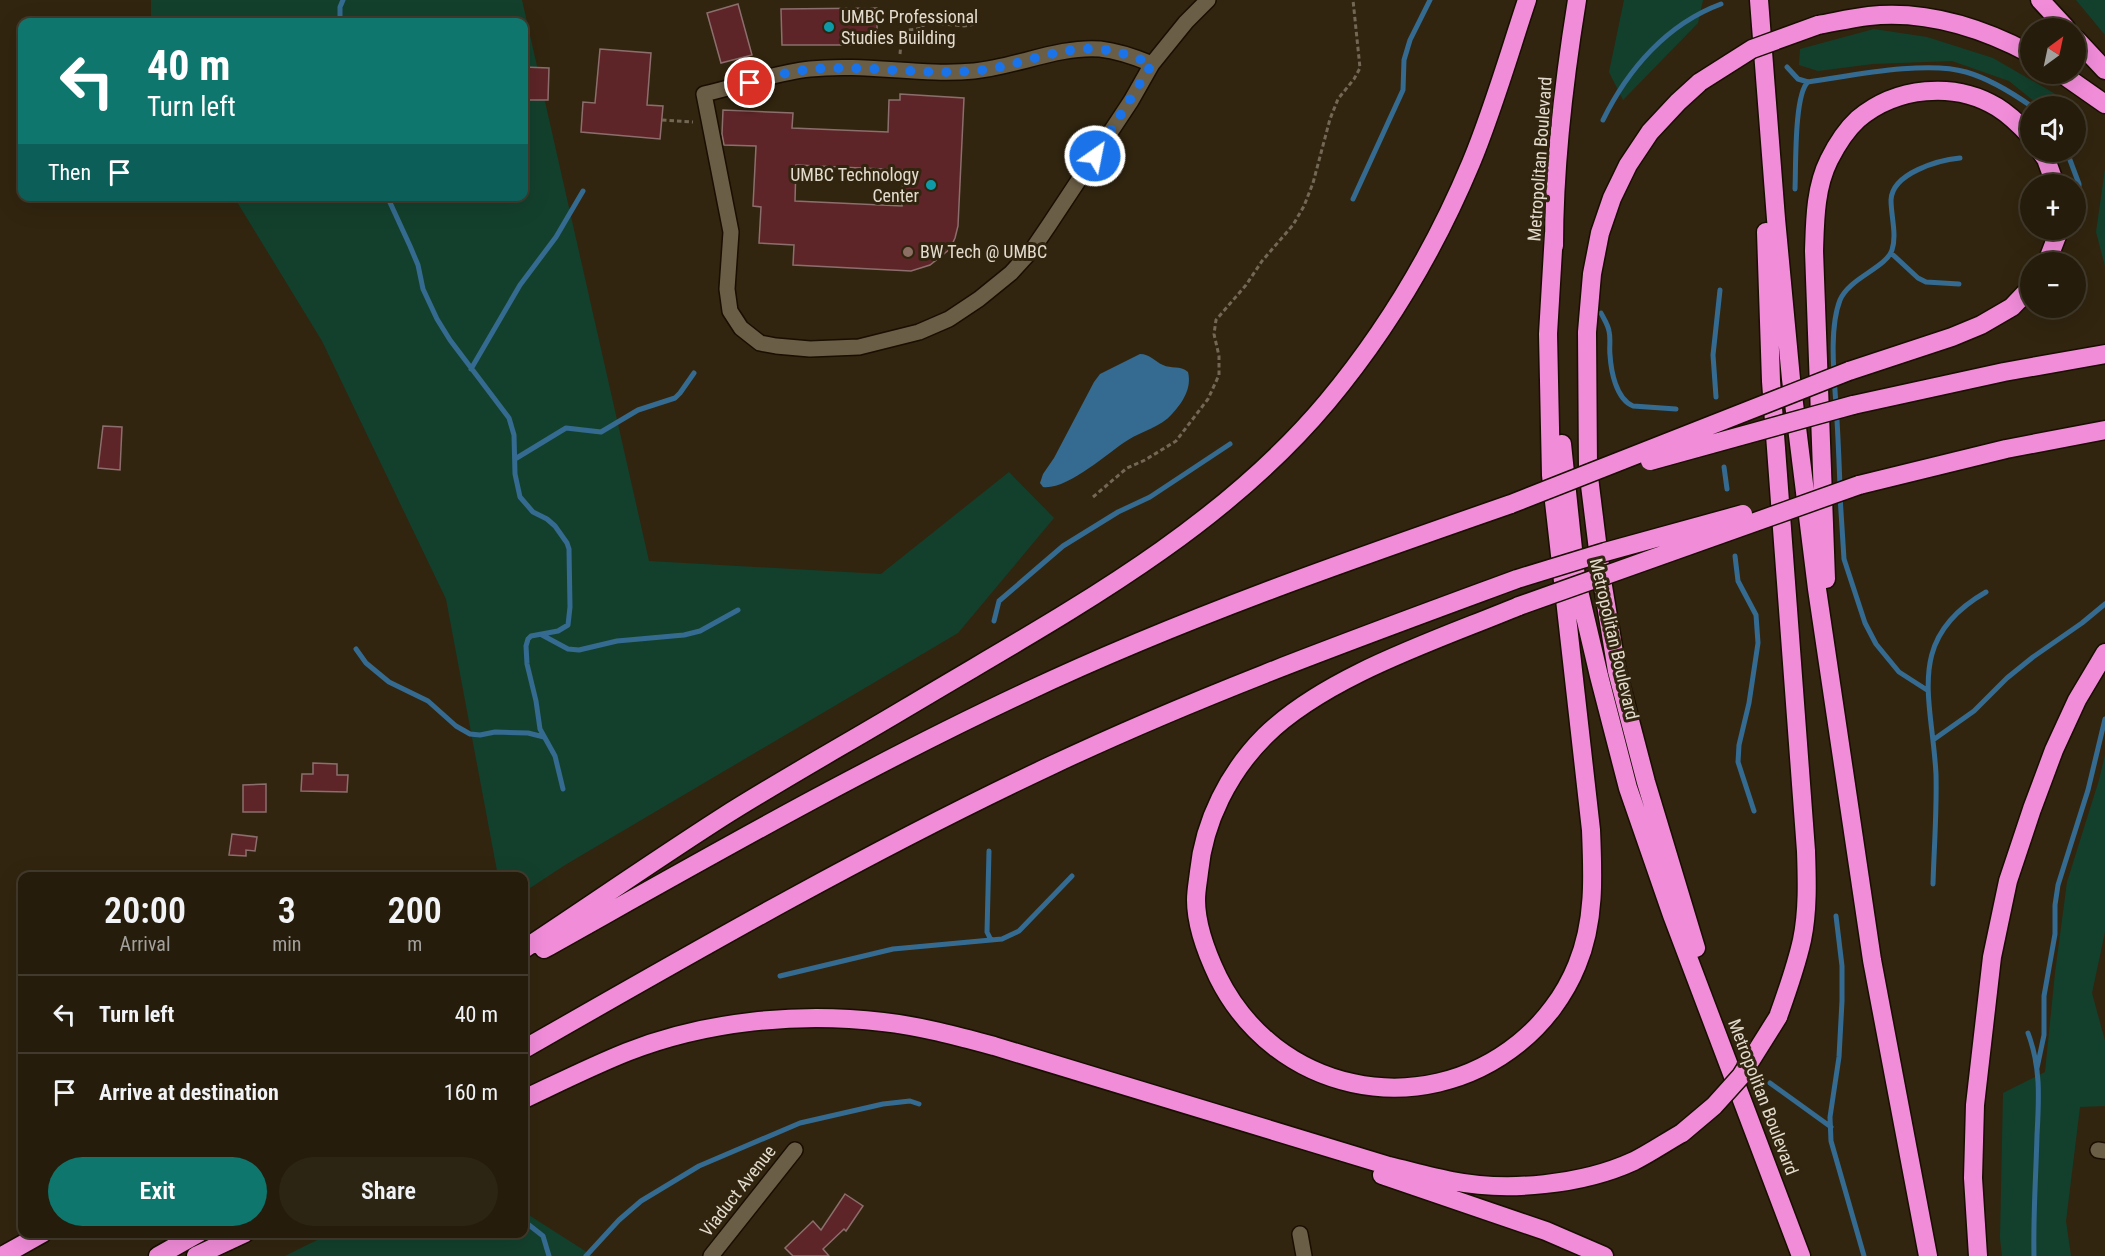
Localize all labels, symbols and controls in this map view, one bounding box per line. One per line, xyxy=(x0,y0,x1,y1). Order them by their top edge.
place label: UMBC Professional Studies Building xyxy=(841,6,978,48)
north arrow xyxy=(2020,18,2086,84)
map controls xyxy=(2020,18,2086,318)
marker: UMBC Professional Studies Building xyxy=(822,20,836,34)
text: 40 m xyxy=(147,41,230,90)
icon: left xyxy=(48,42,126,120)
pin xyxy=(724,57,775,108)
icon: arrive xyxy=(733,66,766,99)
street label: Metropolitan Boulevard xyxy=(1523,76,1556,242)
text: Turn left xyxy=(147,91,236,123)
button: sound xyxy=(2020,96,2086,162)
position arrow xyxy=(1063,124,1127,188)
icon: arrive xyxy=(103,156,136,189)
text: Then xyxy=(48,160,91,185)
place label: UMBC Technology Center xyxy=(790,164,920,206)
button: + xyxy=(2020,174,2086,240)
marker: UMBC Technology Center xyxy=(924,178,938,192)
place label: BW Tech @ UMBC xyxy=(920,241,1047,262)
marker: BW Tech @ UMBC xyxy=(901,245,915,259)
button: − xyxy=(2020,252,2086,318)
street label: Metropolitan Boulevard xyxy=(1586,556,1643,722)
text: 20:00 xyxy=(104,890,186,932)
text: 3 xyxy=(278,890,296,932)
text: 200 xyxy=(388,890,442,932)
text: Arrival xyxy=(120,932,171,956)
text: min xyxy=(272,932,301,956)
text: m xyxy=(407,932,422,956)
icon: left xyxy=(48,998,81,1031)
text: Turn left xyxy=(99,1002,174,1027)
text: 40 m xyxy=(455,1002,498,1027)
street label: Metropolitan Boulevard xyxy=(1724,1016,1803,1178)
icon: arrive xyxy=(48,1076,81,1109)
text: Arrive at destination xyxy=(99,1080,279,1105)
text: 160 m xyxy=(444,1080,498,1105)
street label: Viaduct Avenue xyxy=(695,1141,780,1241)
button: Exit xyxy=(48,1157,267,1226)
button: Share xyxy=(279,1157,498,1226)

